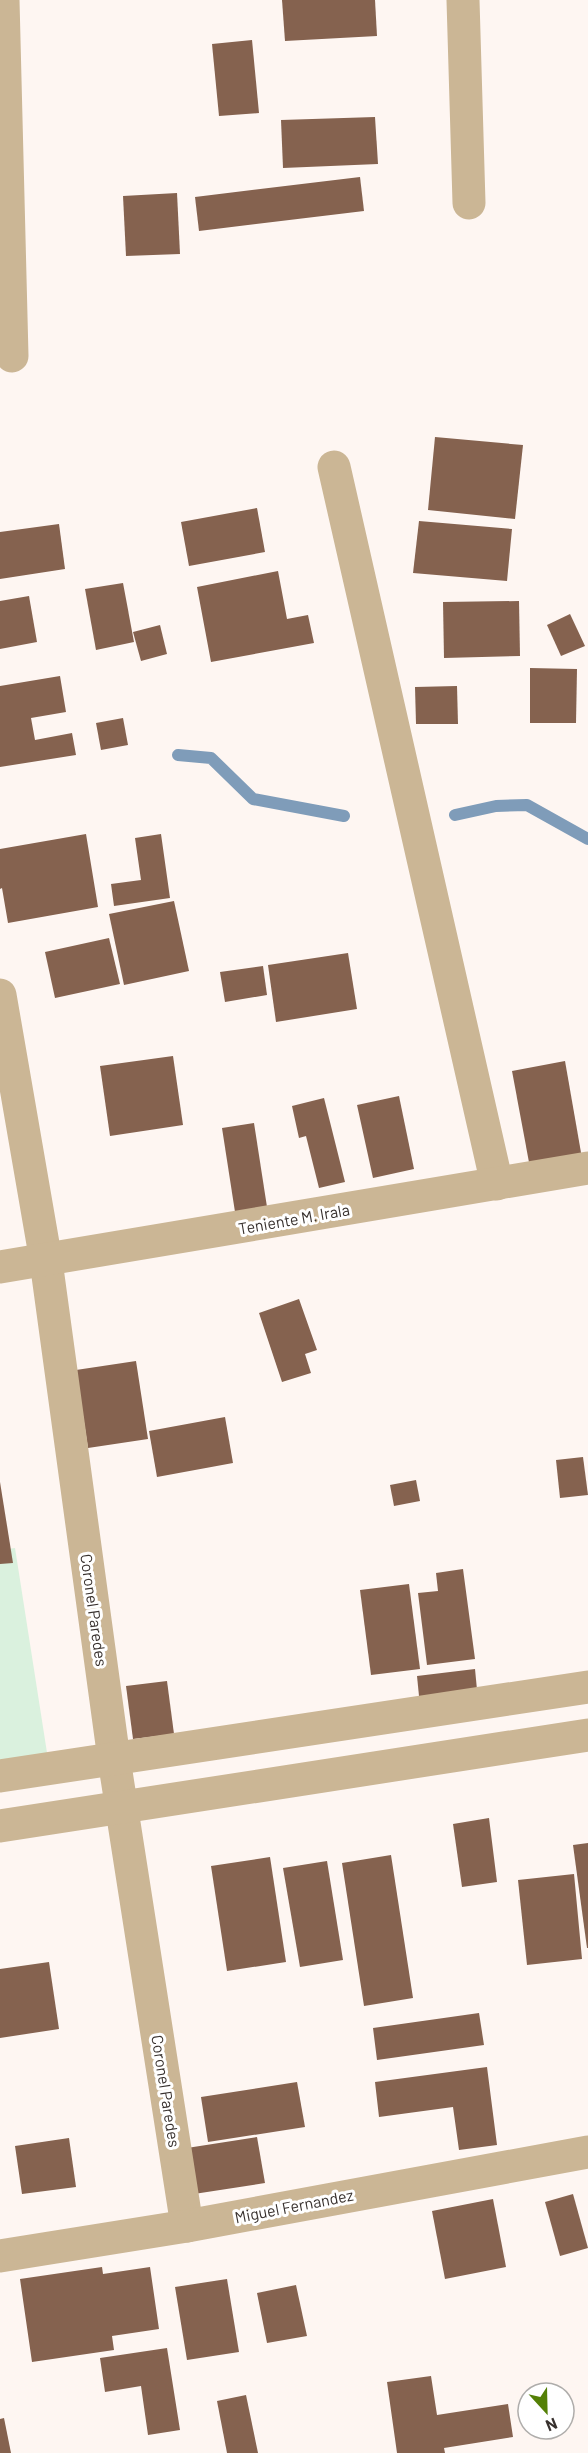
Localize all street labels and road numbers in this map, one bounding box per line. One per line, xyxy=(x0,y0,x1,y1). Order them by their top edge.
street label: Teniente M. Irala xyxy=(237,1199,351,1238)
street label: Coronel Paredes xyxy=(77,1552,112,1667)
street label: Coronel Paredes xyxy=(148,2033,185,2148)
street label: Miguel Fernandez xyxy=(233,2185,355,2226)

